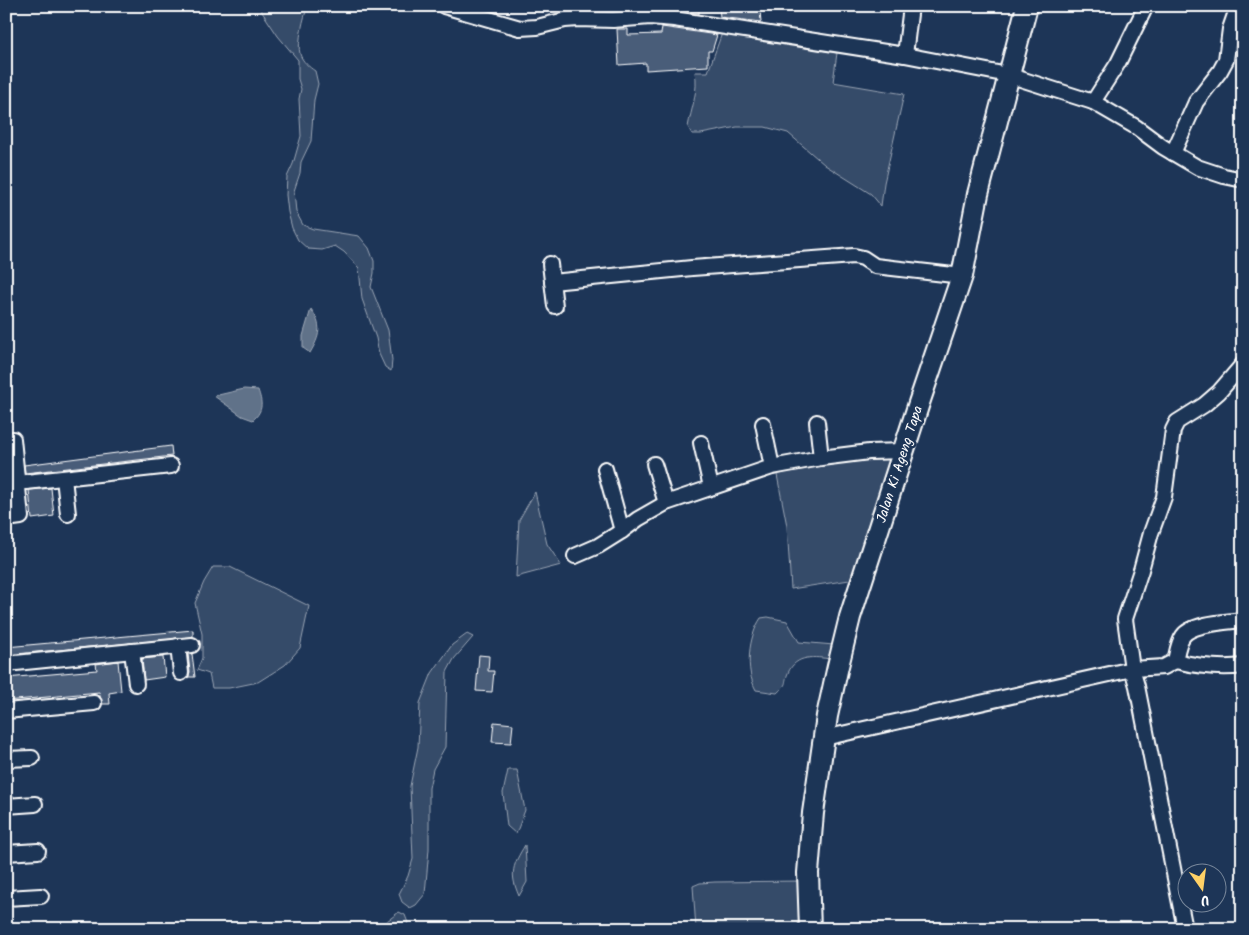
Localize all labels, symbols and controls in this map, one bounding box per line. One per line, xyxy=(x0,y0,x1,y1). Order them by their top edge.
street label: Jalan Ki Ageng Tapa xyxy=(871,403,929,526)
north arrow xyxy=(1176,862,1226,912)
text: U xyxy=(1198,888,1212,911)

